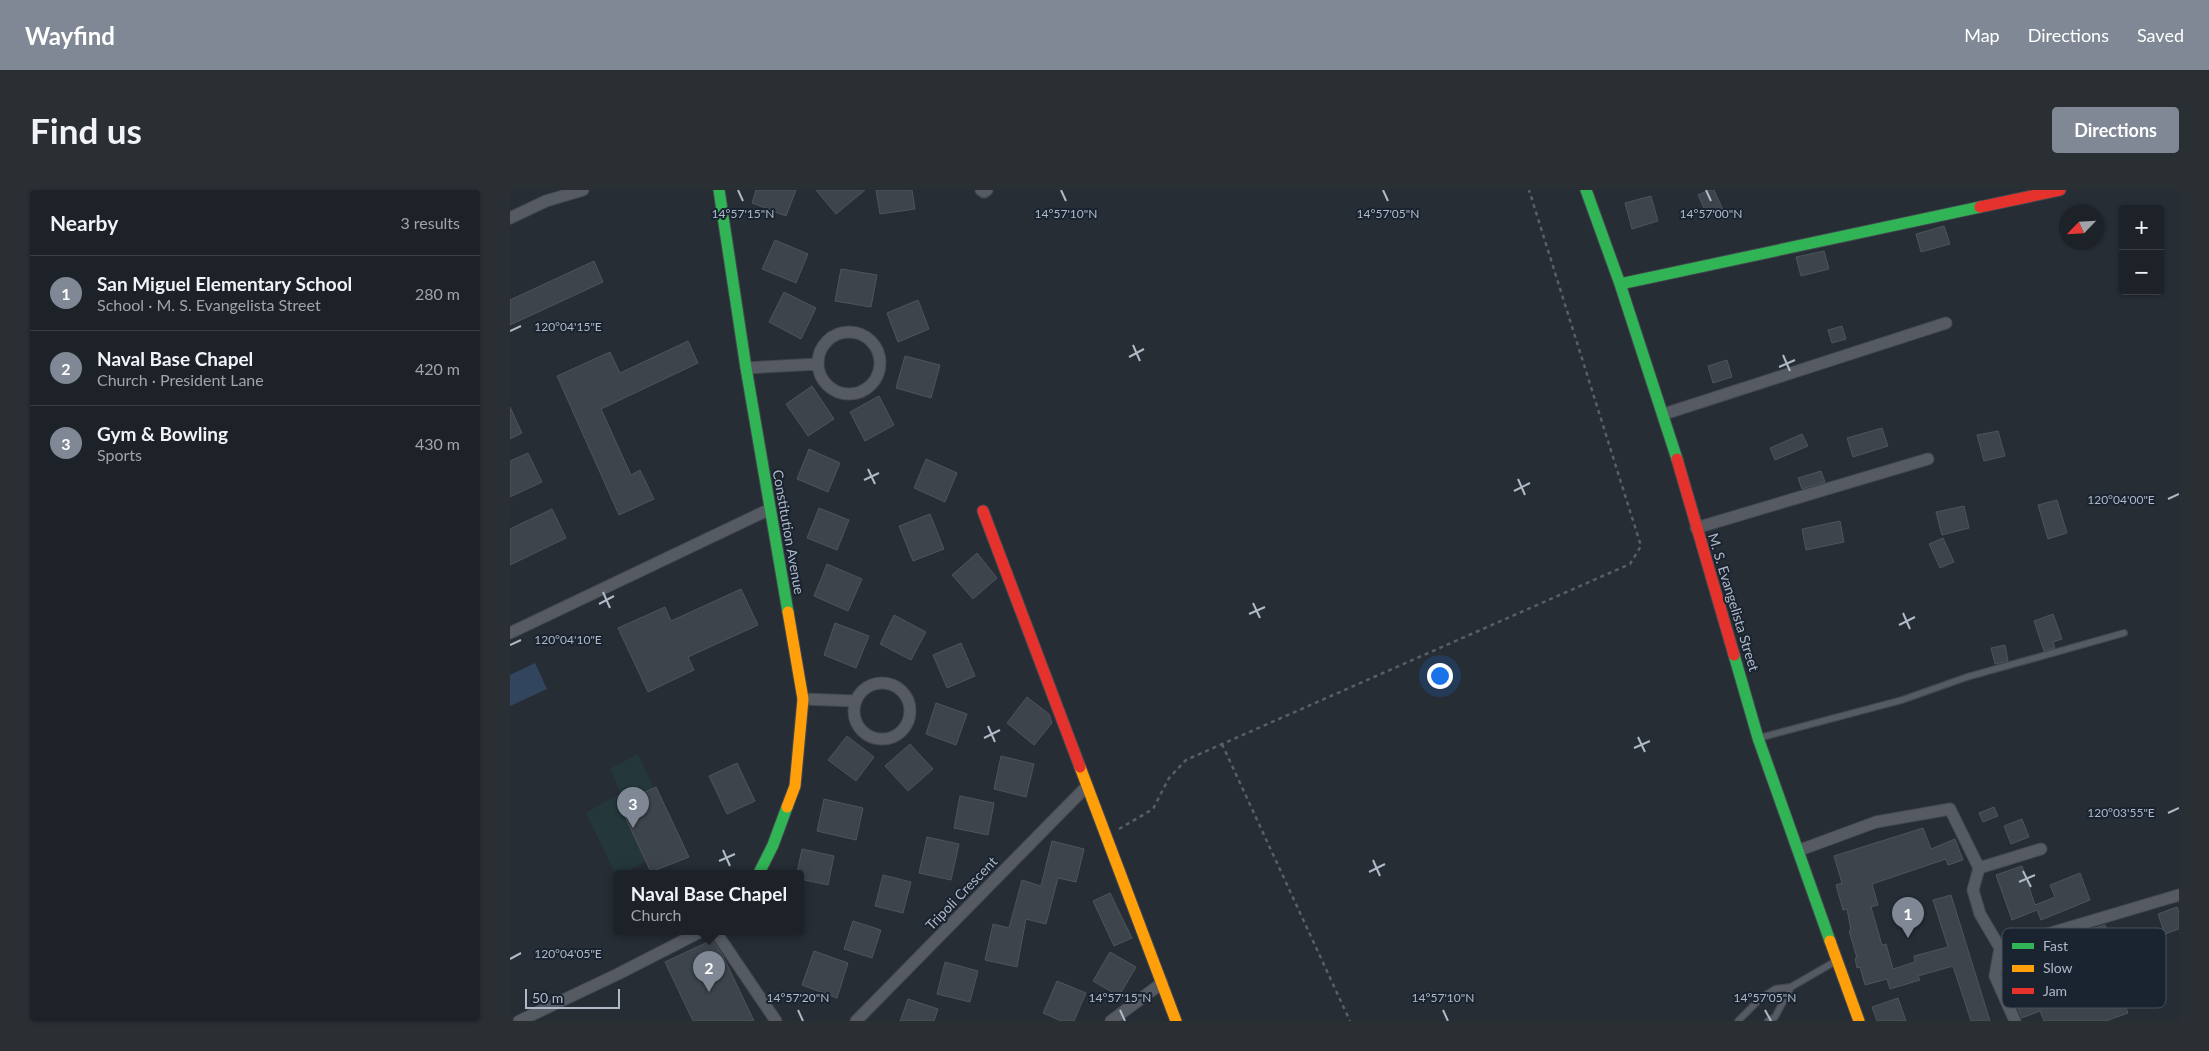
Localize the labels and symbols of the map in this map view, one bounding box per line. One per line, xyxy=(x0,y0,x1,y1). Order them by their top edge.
north arrow xyxy=(2059,205,2104,250)
text: 14°57'15"N xyxy=(712,206,774,221)
text: 14°57'10"N xyxy=(1035,206,1097,221)
text: 14°57'05"N xyxy=(1357,206,1419,221)
text: 14°57'00"N xyxy=(1680,206,1742,221)
text: 120°04'15"E xyxy=(534,319,602,334)
street label: Constitution Avenue xyxy=(770,468,808,596)
text: 120°04'00"E xyxy=(2087,492,2155,507)
street label: M. S. Evangelista Street xyxy=(1705,531,1763,673)
text: 120°04'10"E xyxy=(534,632,602,647)
your location xyxy=(1427,663,1453,689)
pin: 3 xyxy=(617,787,649,828)
text: 120°03'55"E xyxy=(2087,805,2155,820)
street label: Tripoli Crescent xyxy=(922,853,1000,933)
pin: 1 xyxy=(1892,897,1924,938)
legend xyxy=(2002,928,2166,1008)
text: Fast xyxy=(2043,937,2068,954)
text: 120°04'05"E xyxy=(534,946,602,961)
pin: 2 xyxy=(693,951,725,992)
text: Slow xyxy=(2043,959,2073,976)
text: Jam xyxy=(2043,982,2067,999)
scale bar xyxy=(525,986,620,1009)
text: 14°57'20"N xyxy=(767,990,829,1005)
text: 14°57'15"N xyxy=(1089,990,1151,1005)
text: 14°57'10"N xyxy=(1412,990,1474,1005)
text: 14°57'05"N xyxy=(1734,990,1796,1005)

